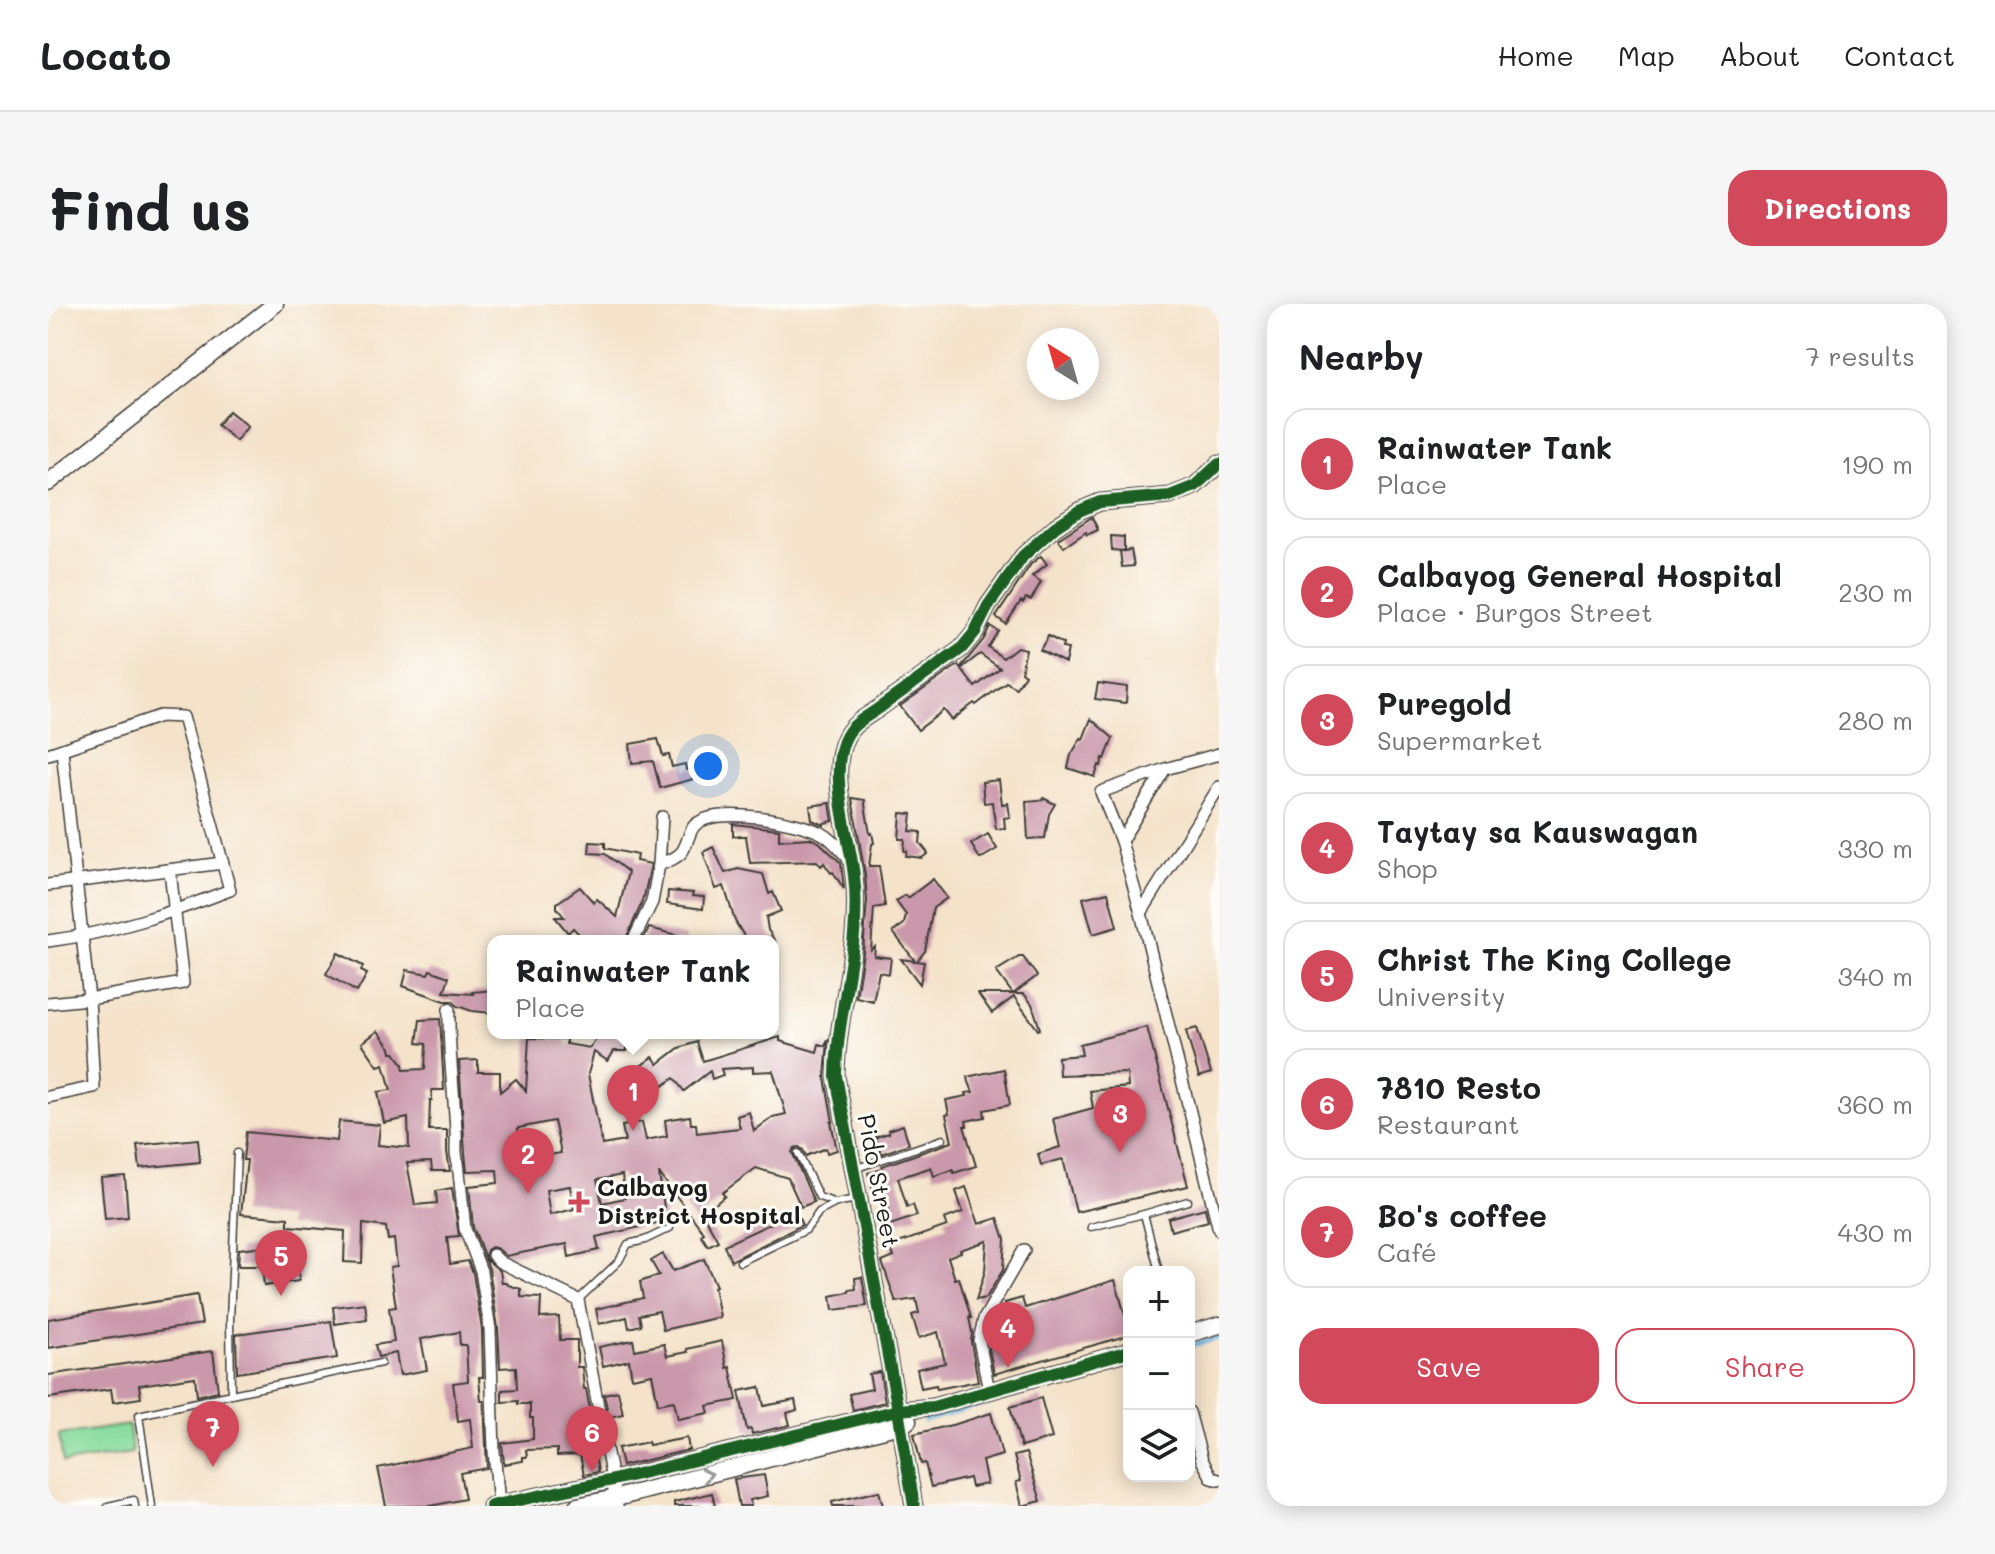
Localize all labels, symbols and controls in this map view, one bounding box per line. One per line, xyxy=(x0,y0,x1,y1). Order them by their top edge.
text: Locato xyxy=(40,30,171,80)
text: Home xyxy=(1498,37,1574,73)
text: Map xyxy=(1618,37,1675,73)
text: About xyxy=(1719,37,1800,73)
text: Contact xyxy=(1844,37,1955,73)
button: Directions xyxy=(1728,170,1947,246)
text: Find us xyxy=(48,172,251,245)
north arrow xyxy=(1027,328,1099,400)
text: Nearby xyxy=(1299,334,1424,379)
text: 7 results xyxy=(1806,339,1915,373)
text: Rainwater Tank xyxy=(1377,427,1612,467)
text: 1 xyxy=(1321,447,1333,481)
text: 190 m xyxy=(1841,447,1913,481)
text: Place xyxy=(1377,467,1447,501)
text: Calbayog General Hospital xyxy=(1377,555,1782,595)
text: 2 xyxy=(1320,575,1334,609)
text: 230 m xyxy=(1838,575,1913,609)
text: Place · Burgos Street xyxy=(1377,595,1653,629)
text: Puregold xyxy=(1377,683,1511,723)
text: 3 xyxy=(1319,703,1335,737)
text: 280 m xyxy=(1838,703,1913,737)
text: Supermarket xyxy=(1377,723,1542,757)
your location xyxy=(688,746,728,786)
text: Taytay sa Kauswagan xyxy=(1377,811,1698,851)
text: 4 xyxy=(1319,831,1335,865)
text: 330 m xyxy=(1837,831,1913,865)
text: Shop xyxy=(1377,851,1438,885)
popup xyxy=(487,935,779,1039)
text: Christ The King College xyxy=(1377,939,1732,979)
text: Rainwater Tank xyxy=(515,950,751,990)
text: 5 xyxy=(1319,959,1335,993)
text: 340 m xyxy=(1837,959,1913,993)
text: University xyxy=(1377,979,1505,1013)
text: Place xyxy=(515,990,585,1024)
pin: 1 xyxy=(607,1065,659,1131)
text: 7810 Resto xyxy=(1377,1067,1541,1107)
pin: 3 xyxy=(1094,1087,1146,1153)
text: 6 xyxy=(1319,1087,1335,1121)
text: 360 m xyxy=(1837,1087,1913,1121)
text: Restaurant xyxy=(1377,1107,1519,1141)
street label: Pido Street xyxy=(851,1111,908,1250)
pin: 2 xyxy=(502,1128,554,1194)
place label: Calbayog District Hospital xyxy=(597,1171,800,1230)
marker: Calbayog District Hospital xyxy=(568,1191,590,1213)
text: Bo's coffee xyxy=(1377,1195,1547,1235)
text: 7 xyxy=(1320,1215,1334,1249)
text: 430 m xyxy=(1837,1215,1913,1249)
pin: 5 xyxy=(255,1230,307,1296)
text: Café xyxy=(1377,1235,1437,1269)
map controls xyxy=(1123,1266,1195,1482)
button: + xyxy=(1123,1266,1195,1338)
pin: 4 xyxy=(982,1302,1034,1368)
button: Save xyxy=(1299,1328,1599,1404)
button: Share xyxy=(1615,1328,1915,1404)
button: − xyxy=(1123,1338,1195,1410)
pin: 7 xyxy=(187,1401,239,1467)
pin: 6 xyxy=(566,1406,618,1472)
button: layers xyxy=(1123,1410,1195,1482)
one-way arrow xyxy=(700,1467,714,1484)

